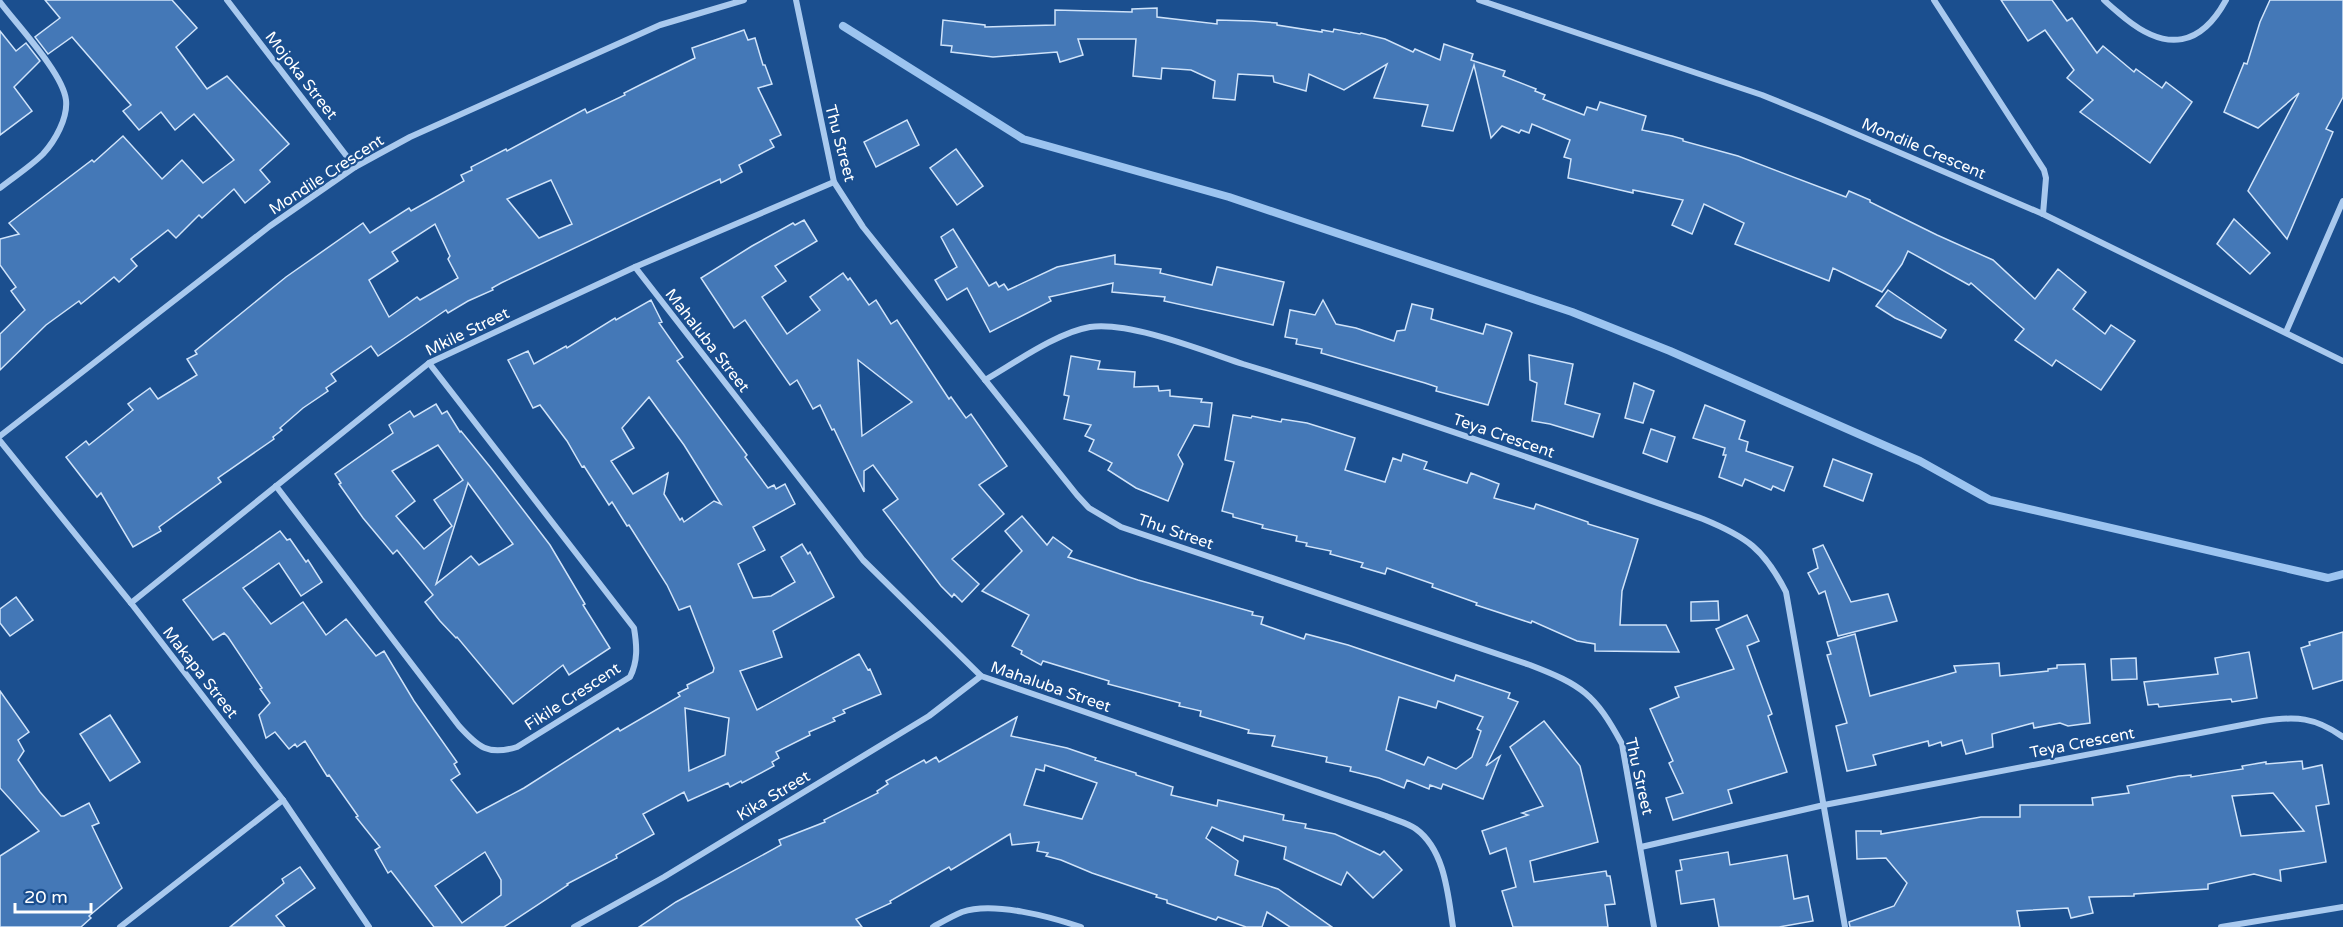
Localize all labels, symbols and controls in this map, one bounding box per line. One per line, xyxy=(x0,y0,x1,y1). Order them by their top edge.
street label: Mojoka Street xyxy=(261,28,342,124)
street label: Thu Street xyxy=(820,103,860,184)
street label: Mondile Crescent xyxy=(1859,114,1989,184)
street label: Mondile Crescent xyxy=(265,130,388,219)
street label: Mahaluba Street xyxy=(661,285,754,396)
street label: Mkile Street xyxy=(422,303,513,361)
street label: Teya Crescent xyxy=(1450,409,1557,463)
street label: Thu Street xyxy=(1135,510,1216,554)
street label: Makapa Street xyxy=(158,623,242,723)
street label: Mahaluba Street xyxy=(988,657,1113,717)
street label: Fikile Crescent xyxy=(521,658,624,735)
street label: Teya Crescent xyxy=(2028,723,2136,763)
street label: Thu Street xyxy=(1620,736,1658,817)
street label: Kika Street xyxy=(733,766,814,826)
scale bar xyxy=(15,876,92,914)
text: 20 m xyxy=(24,886,68,908)

